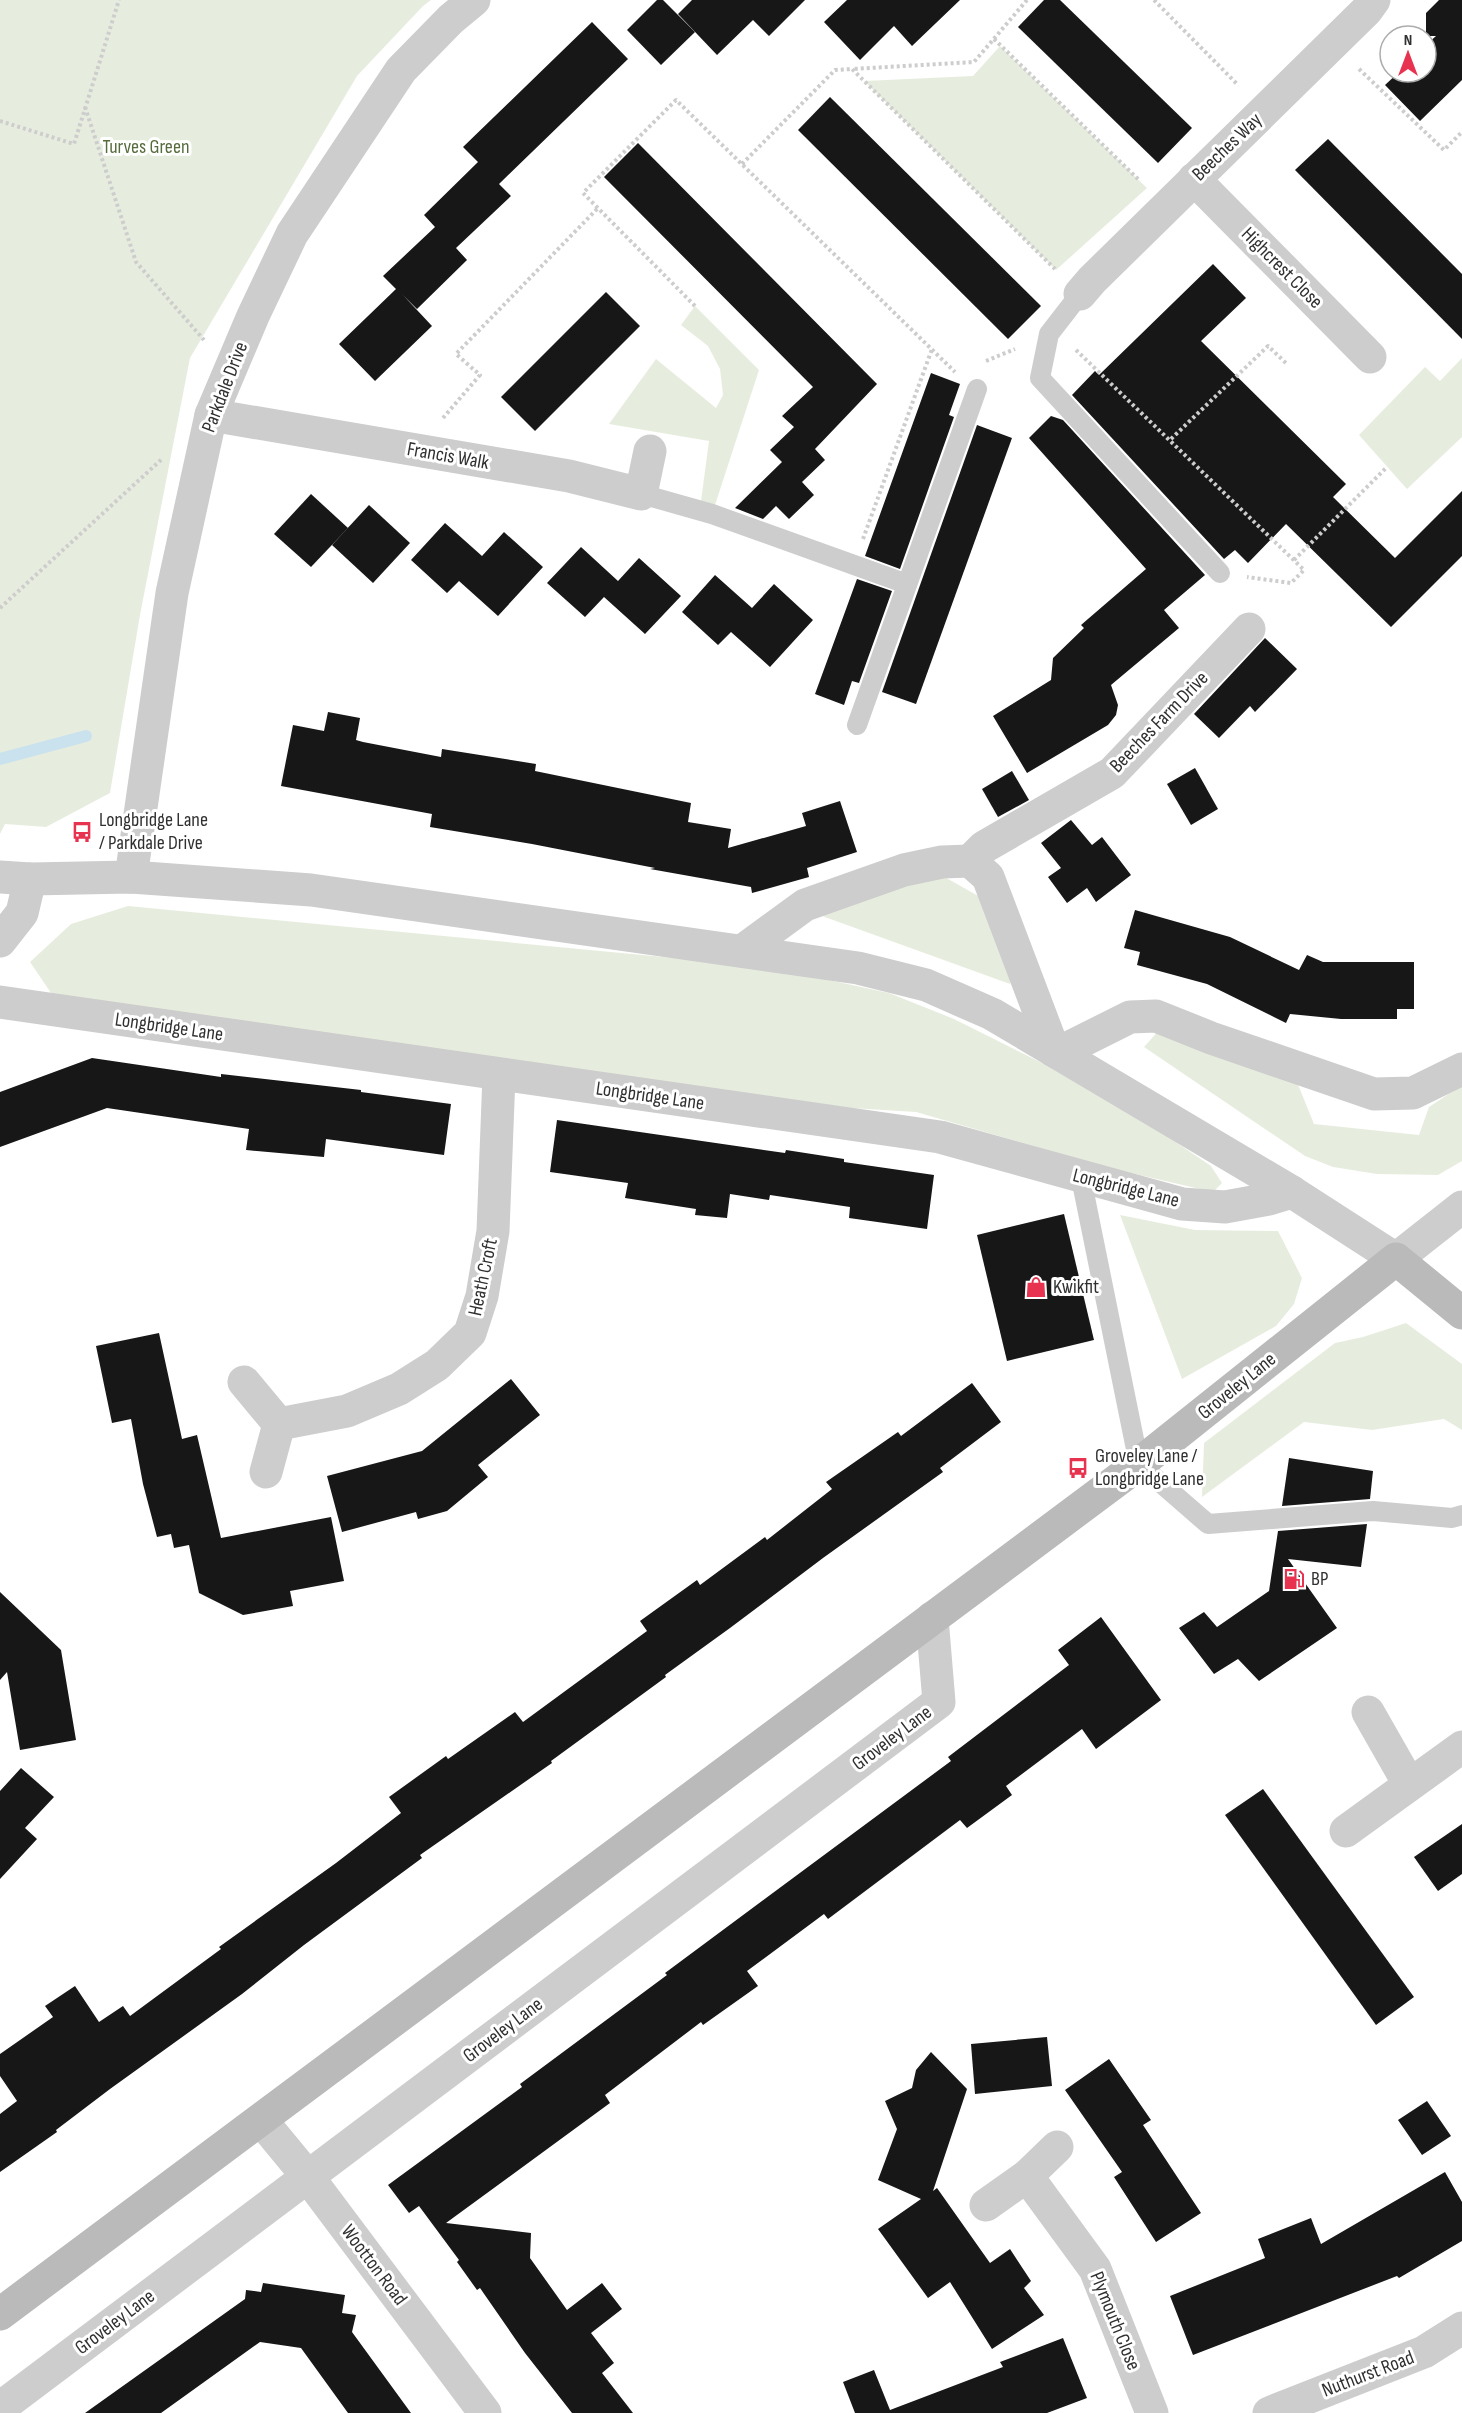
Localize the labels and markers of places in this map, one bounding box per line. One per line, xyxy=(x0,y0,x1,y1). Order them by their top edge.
place label: Longbridge Lane / Parkdale Drive xyxy=(99,808,208,855)
bus stop icon: Longbridge Lane / Parkdale Drive xyxy=(70,820,94,844)
shop icon: Kwikfit xyxy=(1024,1275,1048,1299)
place label: Kwikfit xyxy=(1053,1275,1099,1299)
place label: Groveley Lane / Longbridge Lane xyxy=(1095,1444,1204,1491)
bus stop icon: Groveley Lane / Longbridge Lane xyxy=(1066,1456,1090,1480)
fuel station icon: BP xyxy=(1282,1567,1306,1591)
place label: BP xyxy=(1311,1567,1328,1591)

